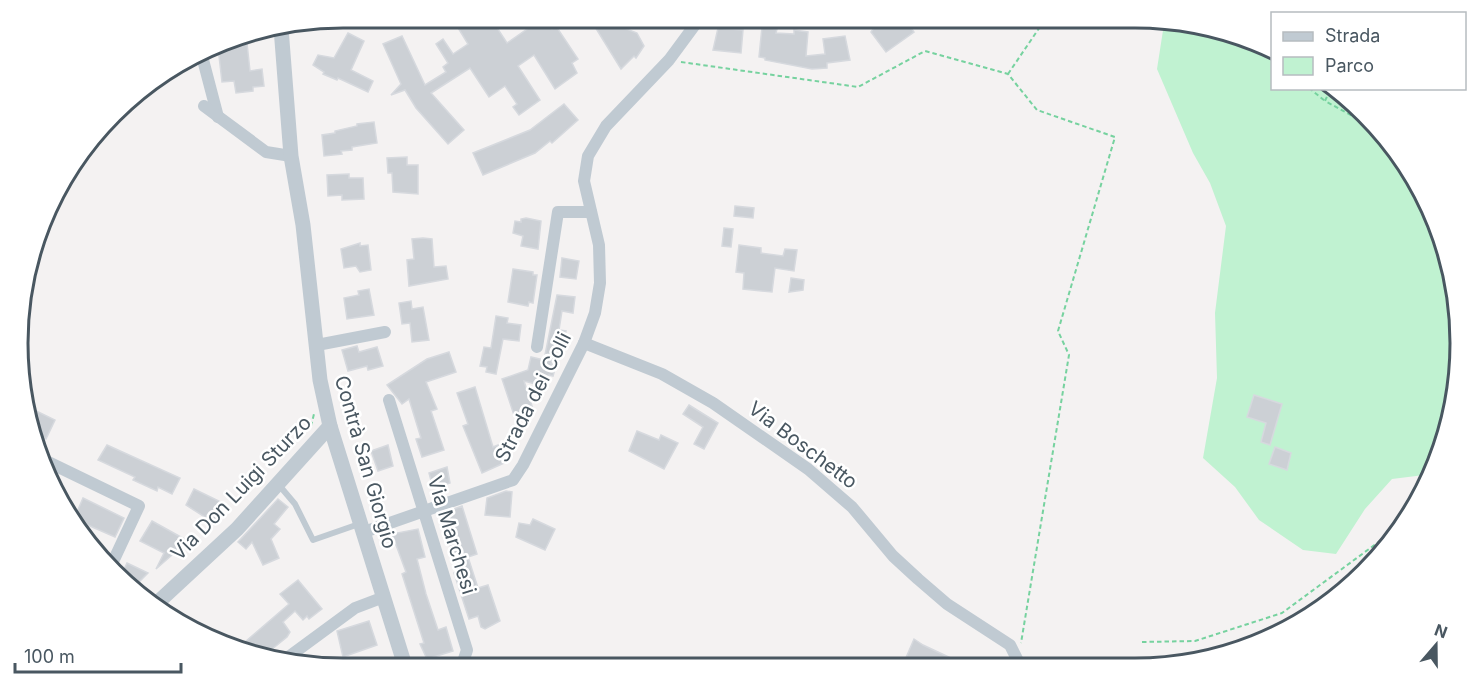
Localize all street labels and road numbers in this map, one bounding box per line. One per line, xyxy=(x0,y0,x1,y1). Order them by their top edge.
street label: Strada dei Colli xyxy=(490,328,576,466)
street label: Contrà San Giorgio xyxy=(330,373,402,551)
street label: Via Boschetto xyxy=(744,396,862,494)
street label: Via Don Luigi Sturzo xyxy=(166,411,316,565)
street label: Via Marchesi xyxy=(423,473,481,597)

